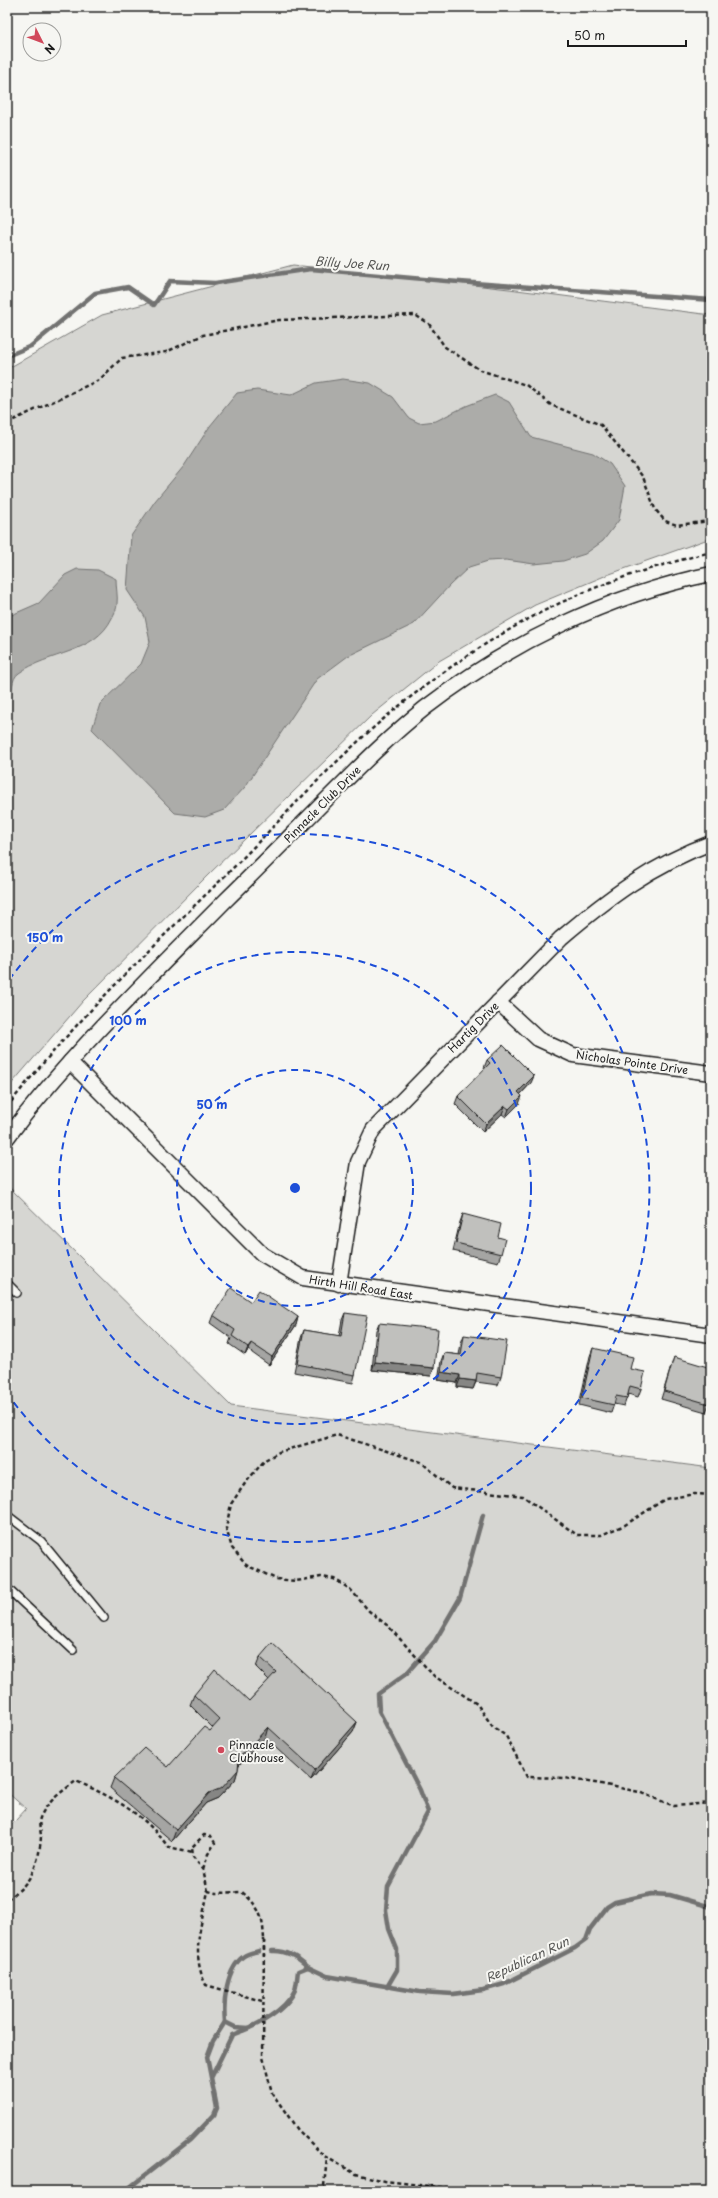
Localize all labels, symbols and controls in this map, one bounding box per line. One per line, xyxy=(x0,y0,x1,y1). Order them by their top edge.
north arrow xyxy=(22,22,62,62)
scale bar xyxy=(568,22,686,48)
text: 50 m xyxy=(574,26,605,44)
text: N xyxy=(40,40,59,58)
water label: Billy Joe Run xyxy=(314,251,390,275)
street label: Pinnacle Club Drive xyxy=(280,761,365,846)
text: 150 m xyxy=(27,928,63,946)
street label: Hartig Drive xyxy=(444,998,502,1056)
text: 100 m xyxy=(109,1011,147,1029)
street label: Nicholas Pointe Drive xyxy=(575,1046,689,1078)
text: 50 m xyxy=(196,1095,228,1113)
centre of rings xyxy=(288,1181,302,1195)
street label: Hirth Hill Road East xyxy=(308,1270,415,1304)
place label: Pinnacle Clubhouse xyxy=(229,1736,284,1766)
marker: Pinnacle Clubhouse xyxy=(216,1745,226,1755)
water label: Republican Run xyxy=(482,1932,572,1986)

